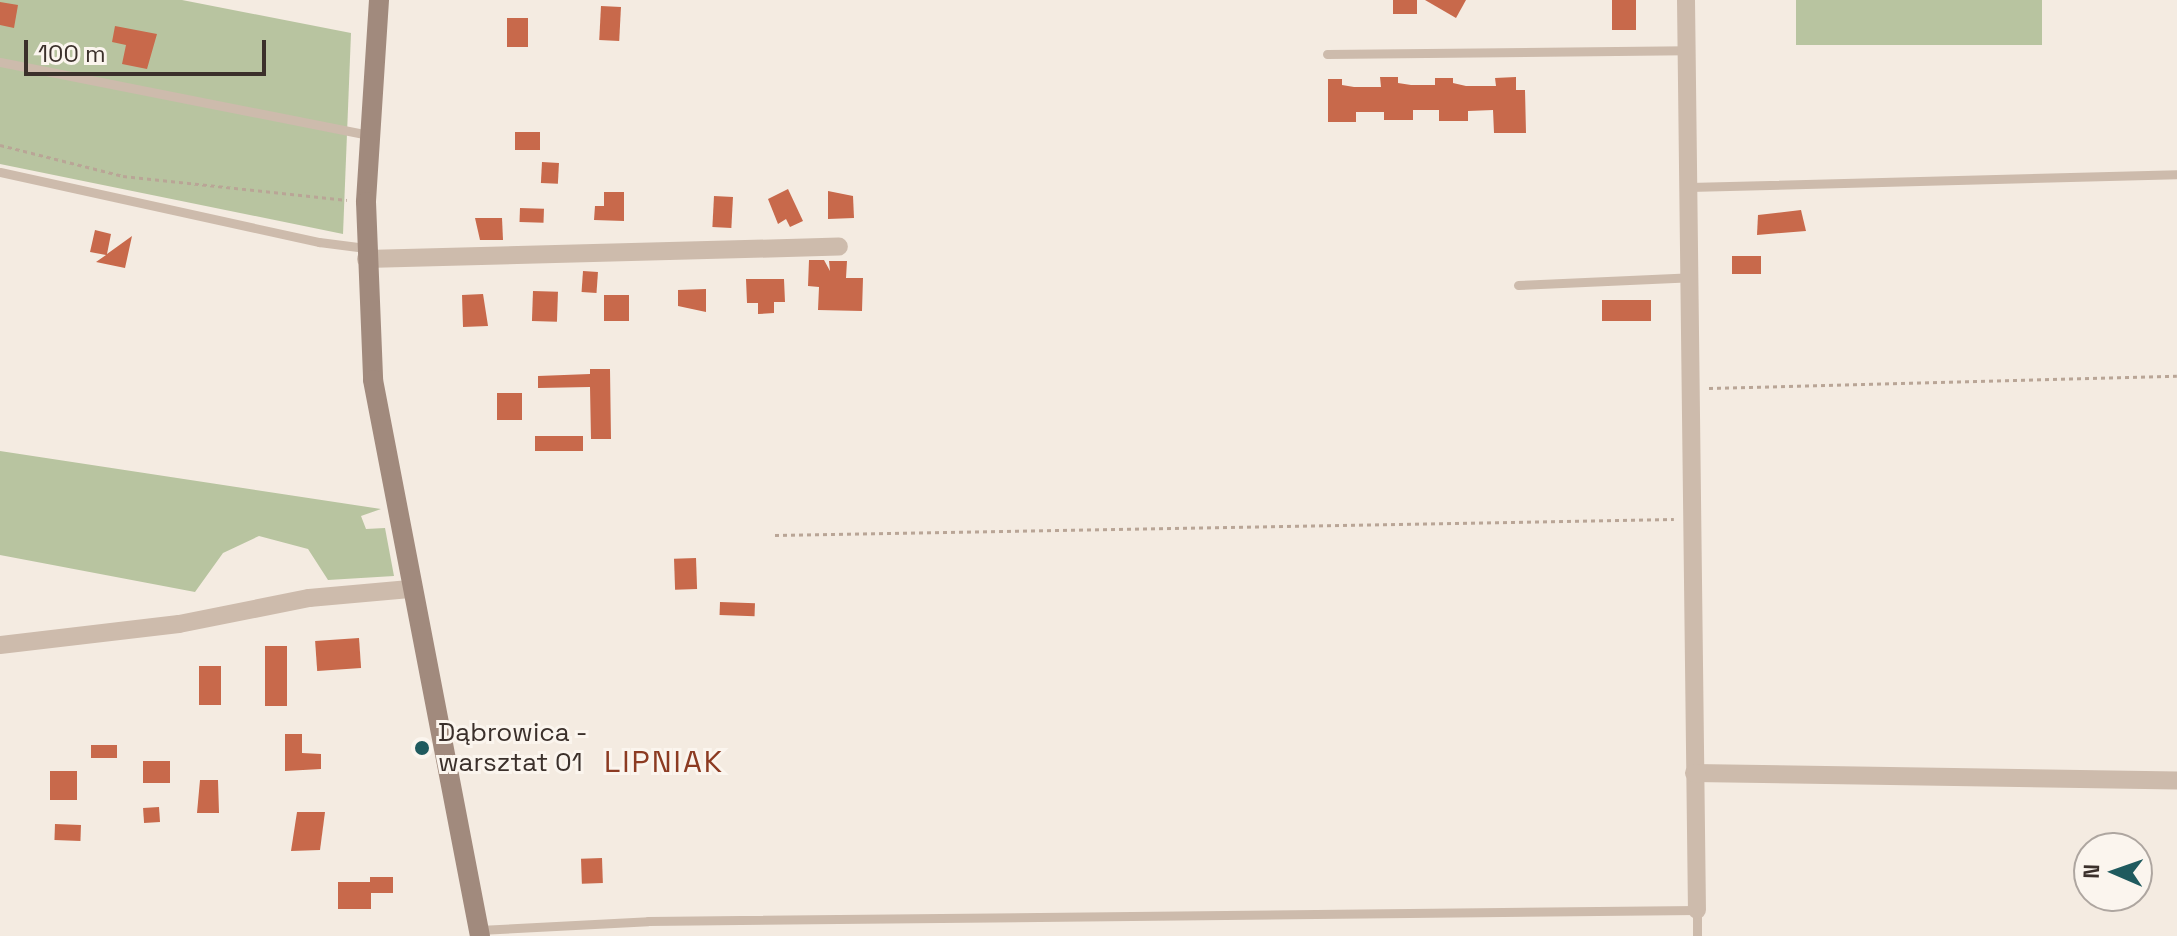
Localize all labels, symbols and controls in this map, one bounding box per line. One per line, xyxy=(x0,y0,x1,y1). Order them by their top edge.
scale bar xyxy=(28,24,270,74)
text: 100 m xyxy=(38,38,106,69)
place label: Dąbrowica - warsztat 01 xyxy=(438,717,588,778)
marker: Dąbrowica - warsztat 01 xyxy=(413,739,431,757)
district label: LIPNIAK xyxy=(604,744,724,780)
north arrow xyxy=(2073,832,2153,912)
text: N xyxy=(2077,863,2105,879)

